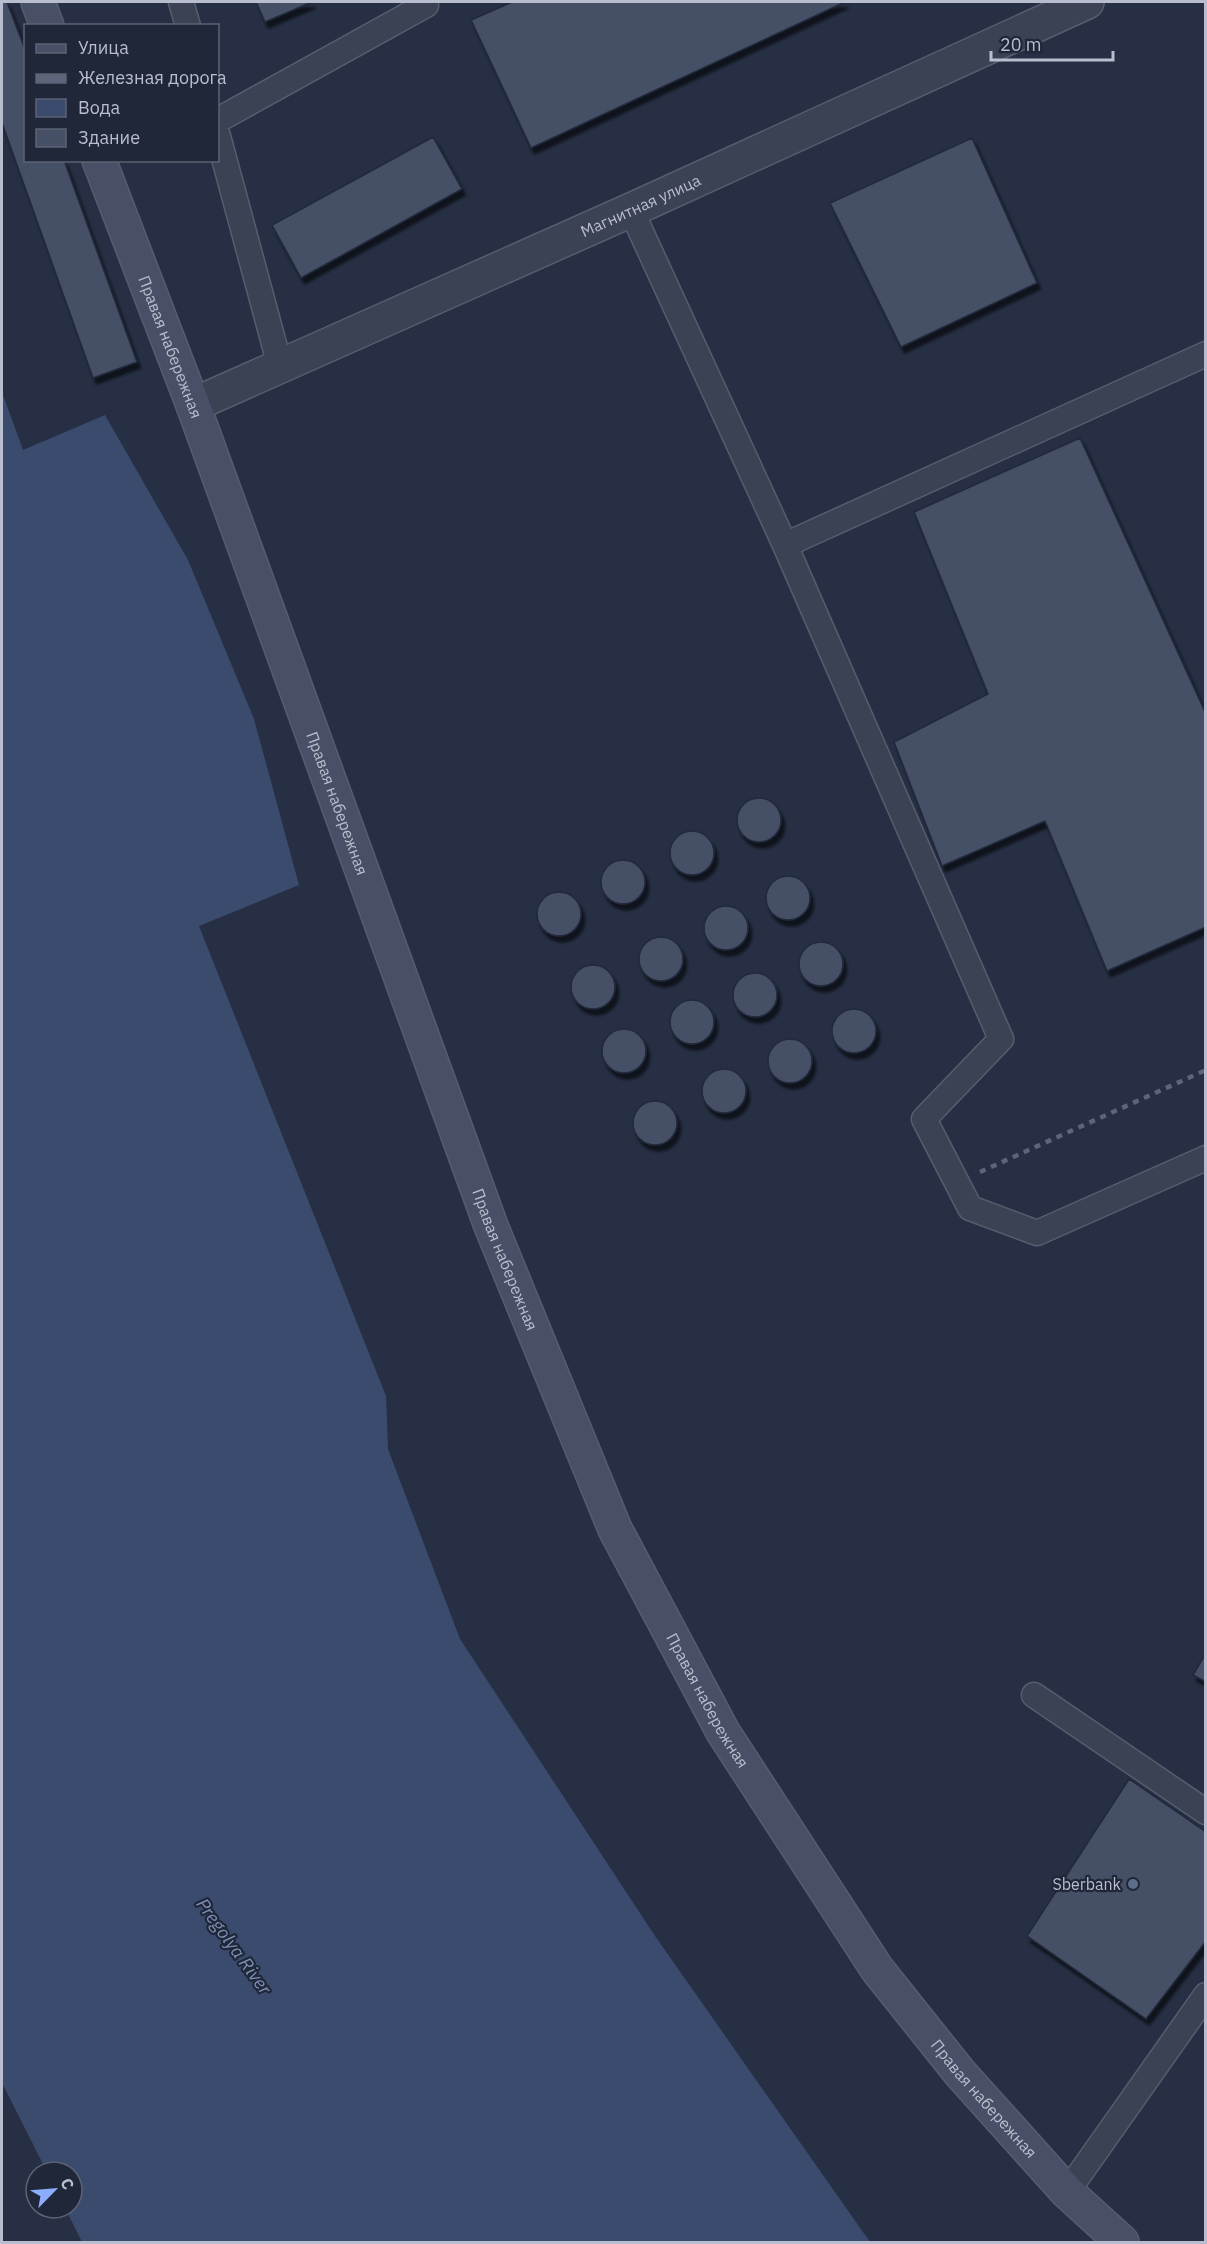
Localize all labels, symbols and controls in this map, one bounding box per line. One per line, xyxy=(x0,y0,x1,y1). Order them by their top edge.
legend xyxy=(24,24,219,162)
scale bar xyxy=(991,24,1112,62)
text: 20 m xyxy=(1000,33,1042,56)
text: Улица xyxy=(78,36,129,59)
text: Железная дорога xyxy=(78,66,227,89)
text: Вода xyxy=(78,96,121,119)
text: Здание xyxy=(78,126,140,149)
street label: Магнитная улица xyxy=(577,169,704,241)
street label: Правая набережная xyxy=(134,273,207,421)
street label: Правая набережная xyxy=(302,729,373,878)
street label: Правая набережная xyxy=(468,1186,543,1333)
street label: Правая набережная xyxy=(662,1630,753,1771)
place label: Sberbank xyxy=(1052,1874,1122,1894)
marker: Sberbank xyxy=(1126,1877,1140,1891)
water label: Pregolya River xyxy=(191,1893,277,1999)
street label: Правая набережная xyxy=(927,2035,1041,2162)
north arrow xyxy=(24,2160,84,2220)
text: С xyxy=(56,2175,79,2193)

